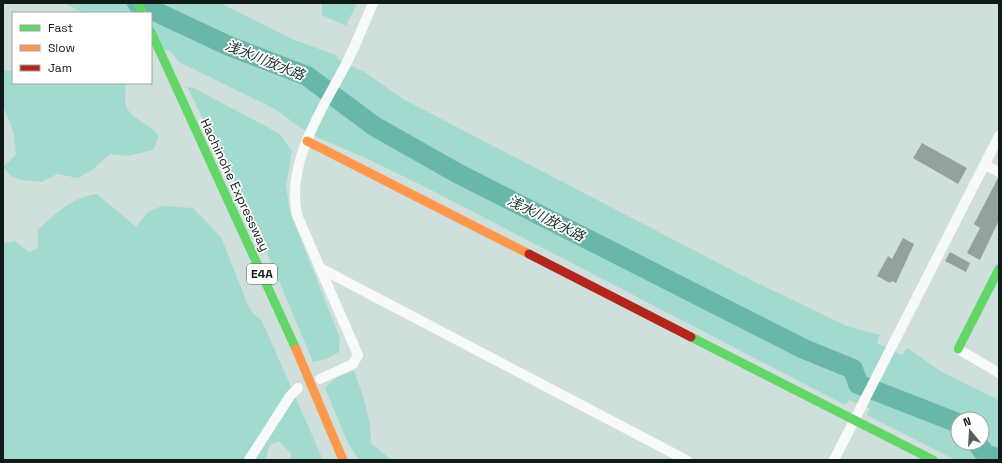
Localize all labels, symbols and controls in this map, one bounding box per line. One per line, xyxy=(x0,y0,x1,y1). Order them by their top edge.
legend xyxy=(12,12,152,84)
text: Fast xyxy=(48,20,73,36)
water label: 浅水川放水路 xyxy=(223,36,308,84)
text: Slow xyxy=(48,40,75,56)
text: Jam xyxy=(48,60,72,76)
street label: Hachinohe Expressway xyxy=(197,116,273,254)
water label: 浅水川放水路 xyxy=(504,191,588,246)
road number: E4A xyxy=(247,264,277,284)
north arrow xyxy=(950,411,990,451)
text: N xyxy=(961,414,973,429)

